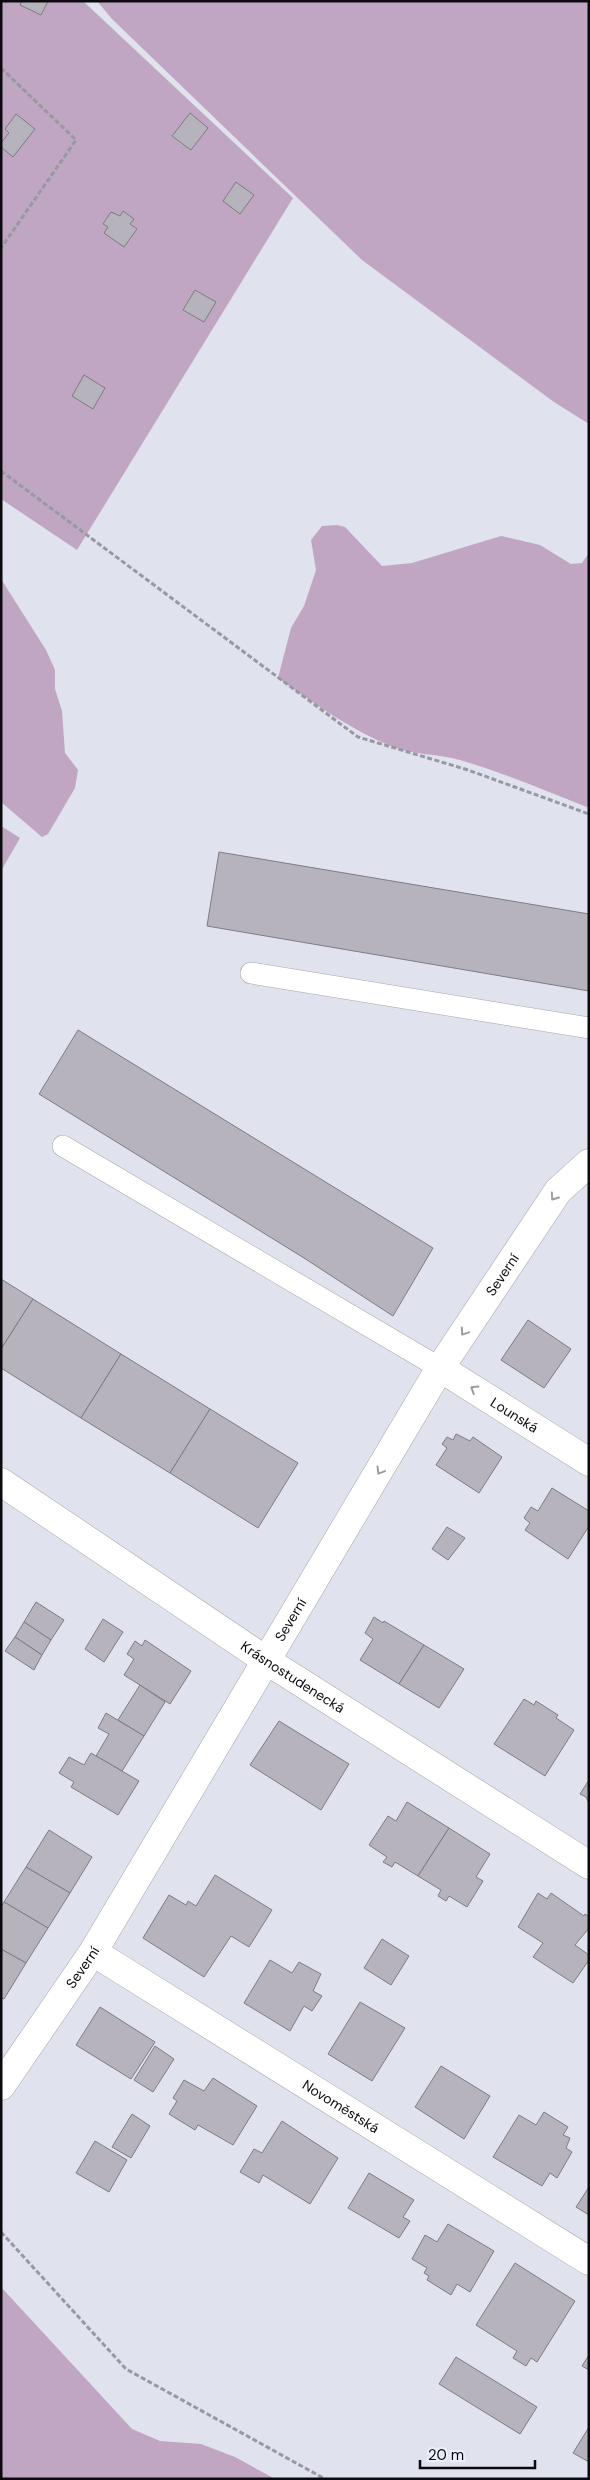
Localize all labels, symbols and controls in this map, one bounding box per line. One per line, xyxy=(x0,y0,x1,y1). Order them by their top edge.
one-way arrow xyxy=(551,1191,560,1201)
street label: Severní xyxy=(482,1249,523,1299)
one-way arrow xyxy=(461,1326,470,1336)
one-way arrow xyxy=(470,1386,479,1396)
street label: Lounská xyxy=(487,1393,542,1437)
one-way arrow xyxy=(376,1465,386,1474)
street label: Severní xyxy=(271,1594,311,1645)
street label: Krásnostudenecká xyxy=(237,1637,348,1717)
street label: Severní xyxy=(62,1942,104,1992)
street label: Novoměstská xyxy=(299,2076,383,2137)
scale bar xyxy=(420,2438,535,2470)
text: 20 m xyxy=(428,2445,464,2465)

